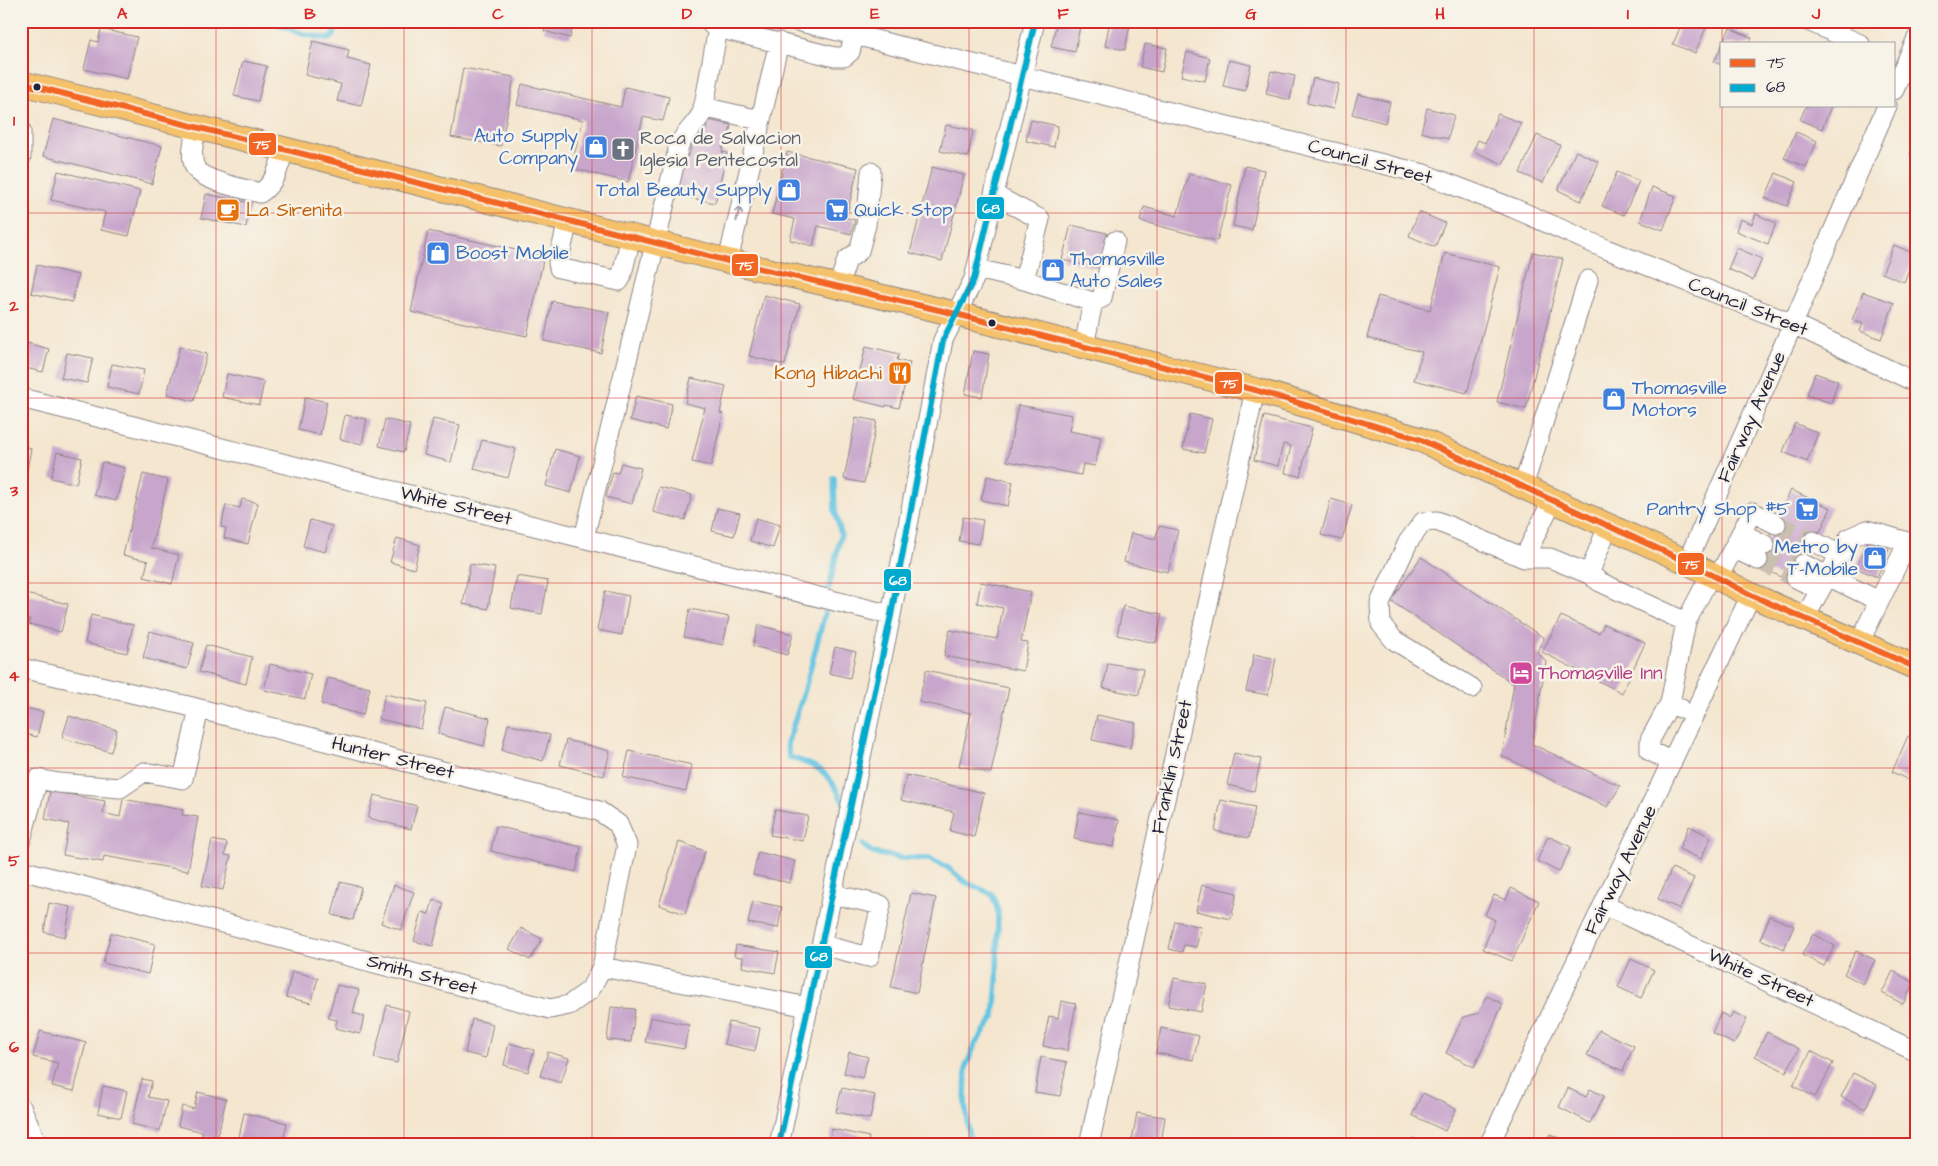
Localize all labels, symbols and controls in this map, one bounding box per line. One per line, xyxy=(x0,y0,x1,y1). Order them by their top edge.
text: A xyxy=(117,3,128,25)
text: B xyxy=(304,3,316,25)
text: C xyxy=(492,3,504,25)
text: D xyxy=(682,3,693,25)
text: E xyxy=(870,3,880,25)
text: F xyxy=(1057,3,1069,25)
text: G xyxy=(1245,3,1257,25)
text: H xyxy=(1435,3,1445,25)
text: I xyxy=(1627,3,1629,25)
text: J xyxy=(1811,3,1821,25)
legend xyxy=(1720,42,1896,108)
text: 75 xyxy=(1766,53,1786,74)
text: 68 xyxy=(1766,77,1785,98)
unlabelled marker xyxy=(32,82,42,92)
text: 1 xyxy=(13,110,16,132)
place label: Auto Supply Company xyxy=(474,123,579,173)
place label: Roca de Salvacion Iglesia Pentecostal xyxy=(640,125,801,175)
line badge: 75 xyxy=(248,132,277,156)
street label: Council Street xyxy=(1305,132,1435,192)
shop icon: Auto Supply Company xyxy=(583,134,609,160)
text: 75 xyxy=(252,135,272,155)
church icon: Roca de Salvacion Iglesia Pentecostal xyxy=(610,136,636,162)
place label: Total Beauty Supply xyxy=(596,177,773,205)
shop icon: Total Beauty Supply xyxy=(776,177,802,203)
line badge: 68 xyxy=(976,196,1005,220)
cafe icon: La Sirenita xyxy=(215,197,241,223)
place label: La Sirenita xyxy=(246,197,342,224)
supermarket icon: Quick Stop xyxy=(824,197,850,223)
place label: Quick Stop xyxy=(854,197,953,224)
text: 68 xyxy=(982,199,1000,219)
one-way arrow xyxy=(734,206,743,222)
shop icon: Boost Mobile xyxy=(425,240,451,266)
place label: Boost Mobile xyxy=(456,240,569,267)
place label: Thomasville Auto Sales xyxy=(1070,246,1165,295)
line badge: 75 xyxy=(731,253,759,277)
text: 75 xyxy=(735,256,755,276)
shop icon: Thomasville Auto Sales xyxy=(1040,257,1066,283)
street label: Council Street xyxy=(1684,271,1812,343)
text: 2 xyxy=(8,295,19,317)
unlabelled marker xyxy=(987,318,997,328)
street label: Fairway Avenue xyxy=(1711,347,1794,487)
place label: Kong Hibachi xyxy=(774,360,882,388)
restaurant icon: Kong Hibachi xyxy=(887,360,913,386)
line badge: 75 xyxy=(1214,371,1243,395)
text: 75 xyxy=(1219,374,1239,394)
place label: Thomasville Motors xyxy=(1632,375,1727,424)
shop icon: Thomasville Motors xyxy=(1601,386,1627,412)
street label: White Street xyxy=(397,479,515,533)
text: 3 xyxy=(9,480,19,502)
place label: Pantry Shop #5 xyxy=(1646,496,1791,524)
supermarket icon: Pantry Shop #5 xyxy=(1794,496,1820,522)
place label: Metro by T-Mobile xyxy=(1774,534,1859,583)
shop icon: Metro by T-Mobile xyxy=(1862,545,1888,571)
line badge: 75 xyxy=(1677,552,1705,576)
text: 75 xyxy=(1681,555,1701,575)
line badge: 68 xyxy=(883,568,912,592)
text: 68 xyxy=(889,571,907,591)
hotel icon: Thomasville Inn xyxy=(1508,660,1534,686)
place label: Thomasville Inn xyxy=(1538,660,1662,687)
text: 4 xyxy=(9,665,20,687)
street label: Franklin Street xyxy=(1145,697,1199,836)
street label: Hunter Street xyxy=(329,730,457,786)
street label: Fairway Avenue xyxy=(1578,801,1665,940)
text: 5 xyxy=(8,850,20,872)
street label: White Street xyxy=(1703,942,1819,1015)
line badge: 68 xyxy=(804,945,833,969)
street label: Smith Street xyxy=(364,947,480,1003)
text: 68 xyxy=(810,947,828,967)
text: 6 xyxy=(9,1036,19,1058)

